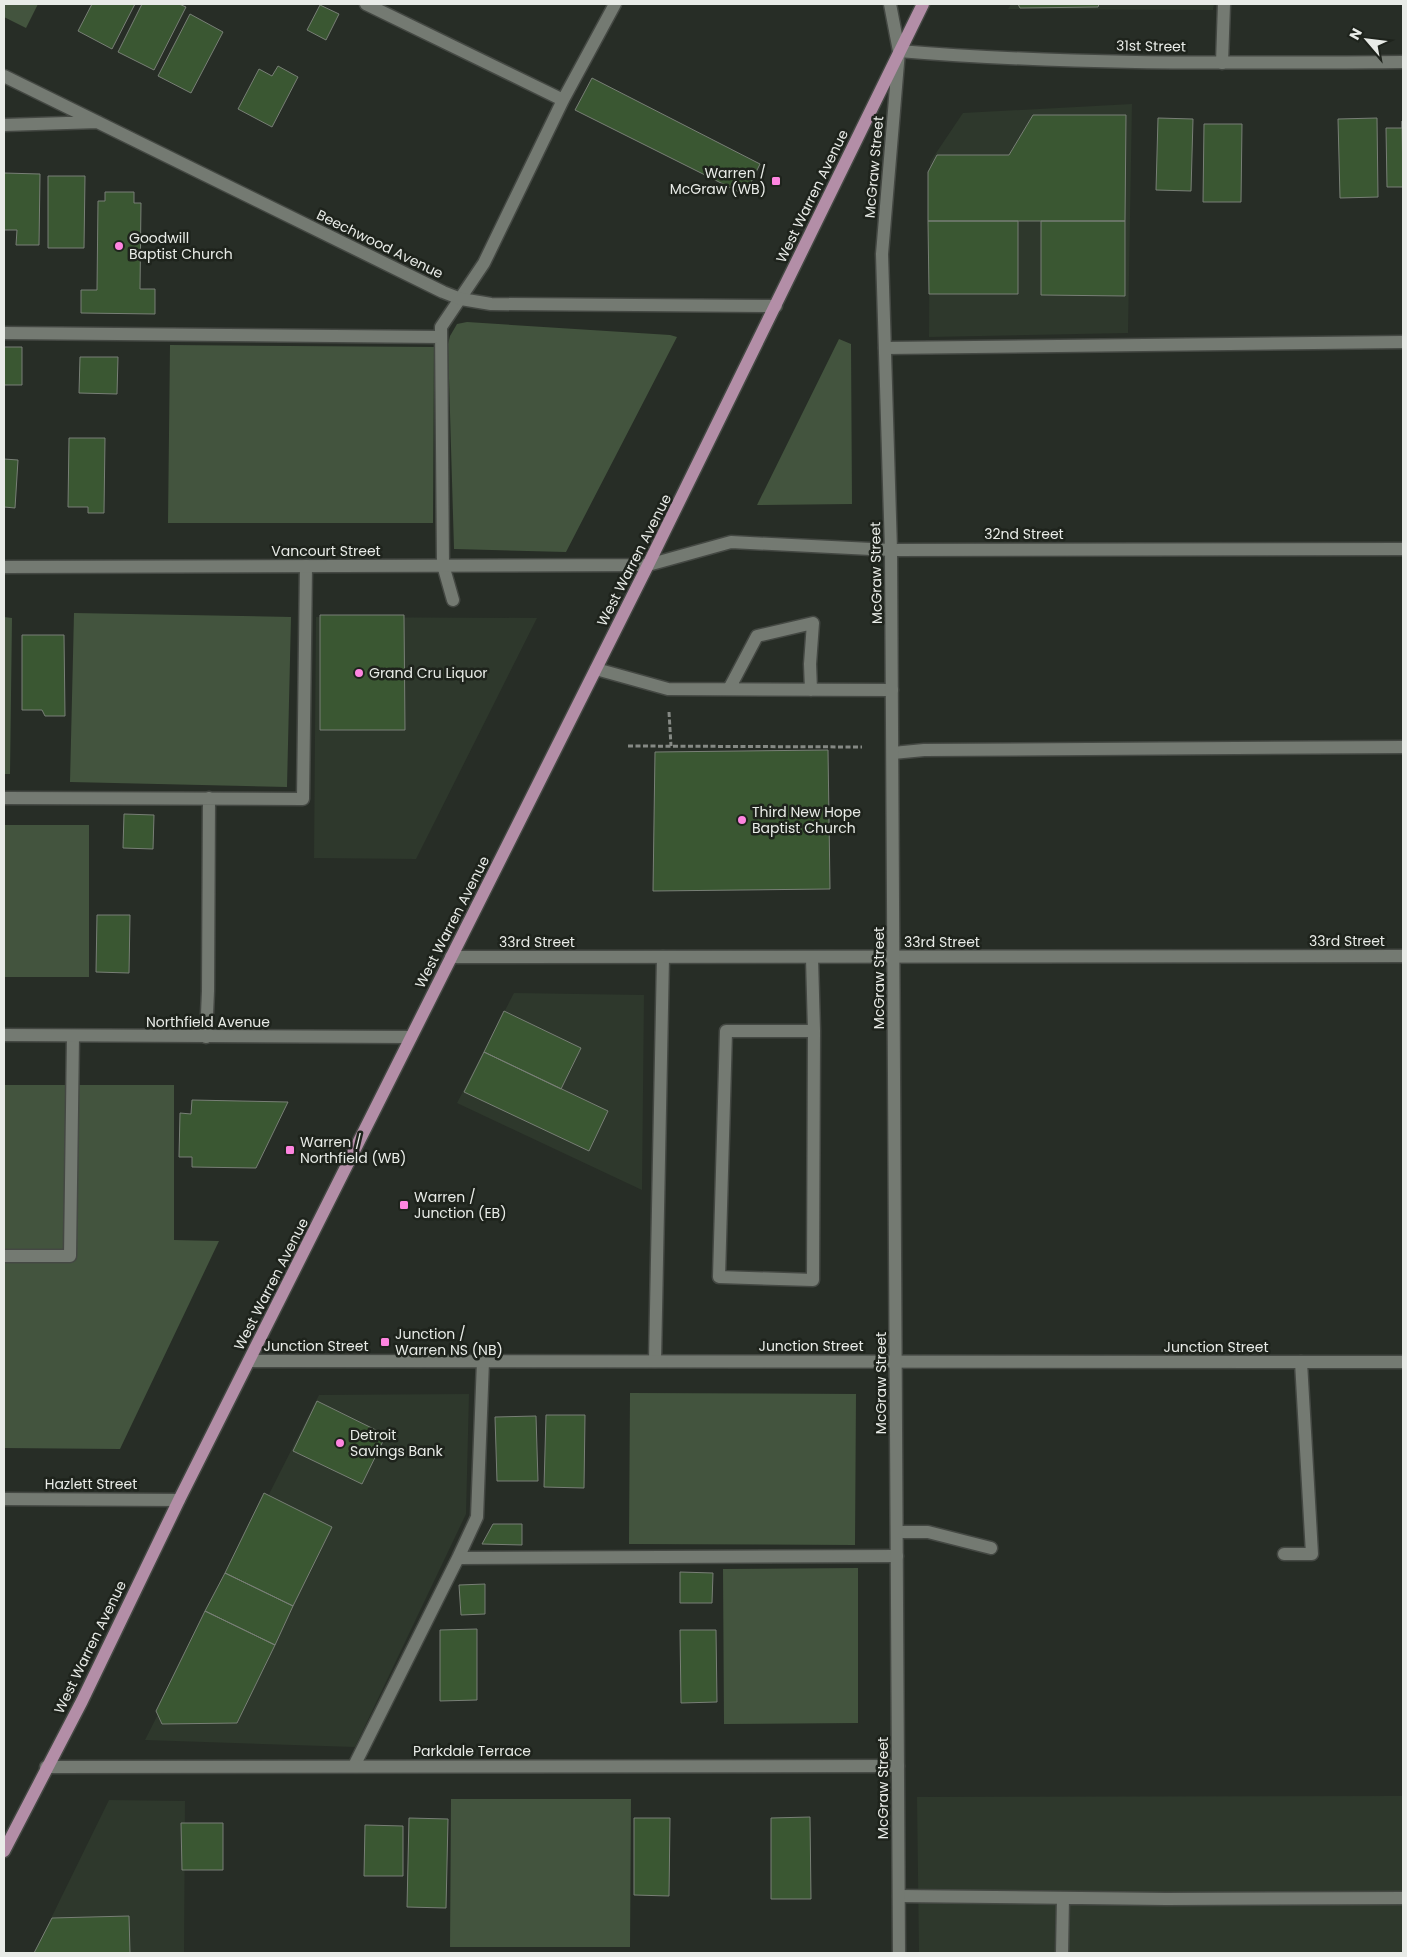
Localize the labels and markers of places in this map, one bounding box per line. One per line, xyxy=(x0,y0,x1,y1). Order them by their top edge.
place label: Warren / McGraw (WB) xyxy=(670,163,766,199)
marker: Warren / McGraw (WB) xyxy=(770,175,782,187)
place label: Goodwill Baptist Church xyxy=(129,228,233,264)
marker: Goodwill Baptist Church xyxy=(113,240,125,252)
place label: Grand Cru Liquor xyxy=(369,663,488,683)
marker: Grand Cru Liquor xyxy=(353,667,365,679)
place label: Third New Hope Baptist Church xyxy=(752,802,861,838)
marker: Third New Hope Baptist Church xyxy=(736,814,748,826)
place label: Warren / Northfield (WB) xyxy=(300,1132,406,1168)
marker: Warren / Northfield (WB) xyxy=(284,1144,296,1156)
place label: Warren / Junction (EB) xyxy=(414,1187,507,1223)
marker: Warren / Junction (EB) xyxy=(398,1199,410,1211)
place label: Junction / Warren NS (NB) xyxy=(395,1324,503,1360)
marker: Junction / Warren NS (NB) xyxy=(379,1336,391,1348)
place label: Detroit Savings Bank xyxy=(350,1425,443,1461)
marker: Detroit Savings Bank xyxy=(334,1437,346,1449)

